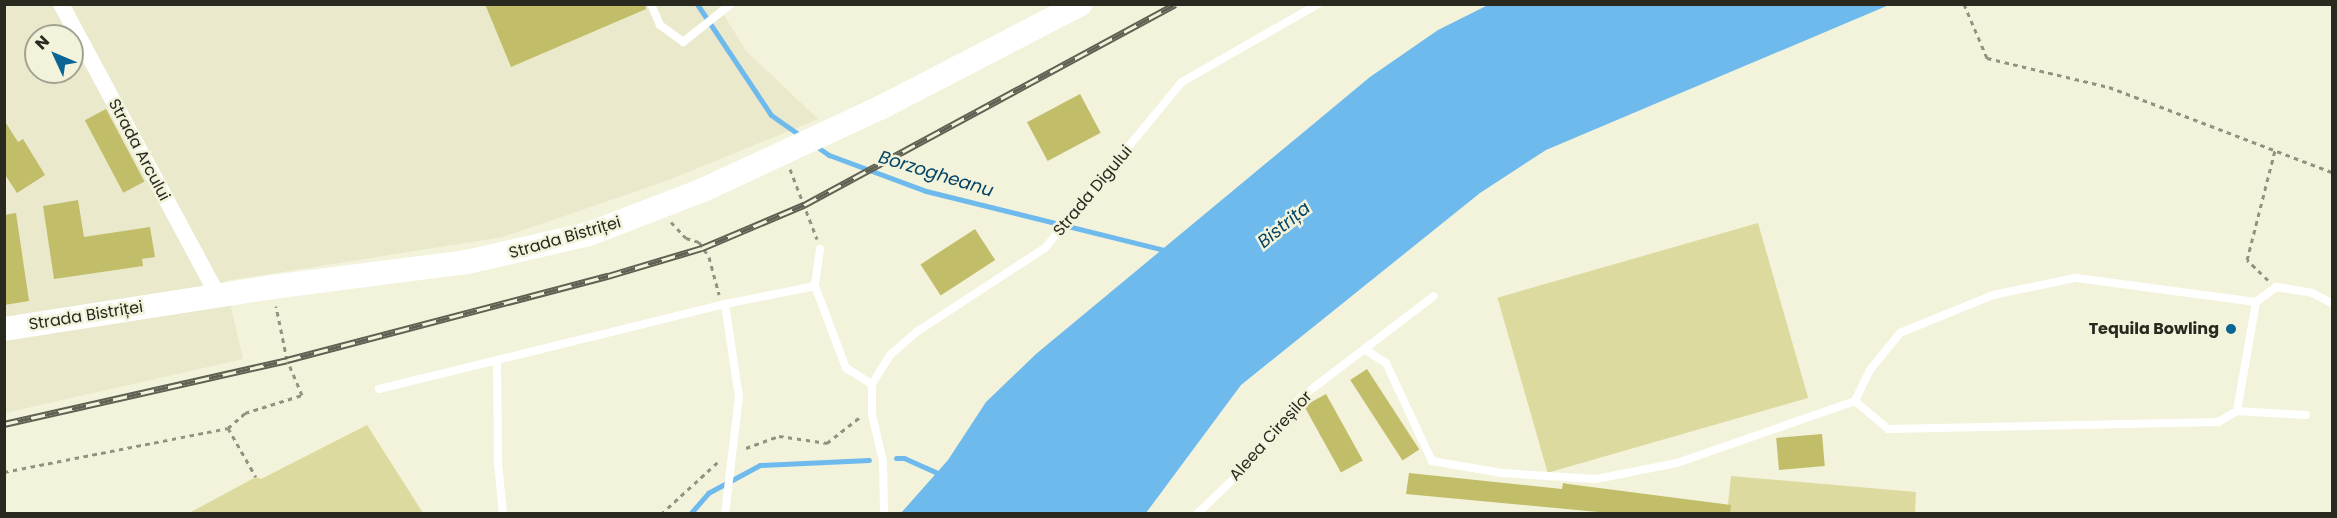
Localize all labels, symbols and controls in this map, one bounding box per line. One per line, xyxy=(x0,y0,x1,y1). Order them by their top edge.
north arrow xyxy=(24,24,84,84)
text: N xyxy=(30,30,55,55)
street label: Strada Arcului xyxy=(104,96,174,204)
street label: Strada Digului xyxy=(1050,142,1136,240)
water label: Borzogheanu xyxy=(876,146,996,202)
water label: Bistrița xyxy=(1253,197,1315,253)
street label: Strada Bistriței xyxy=(507,213,623,263)
street label: Strada Bistriței xyxy=(28,297,144,335)
place label: Tequila Bowling xyxy=(2089,319,2219,339)
marker: Tequila Bowling xyxy=(2224,322,2238,336)
street label: Aleea Cireșilor xyxy=(1226,387,1316,485)

